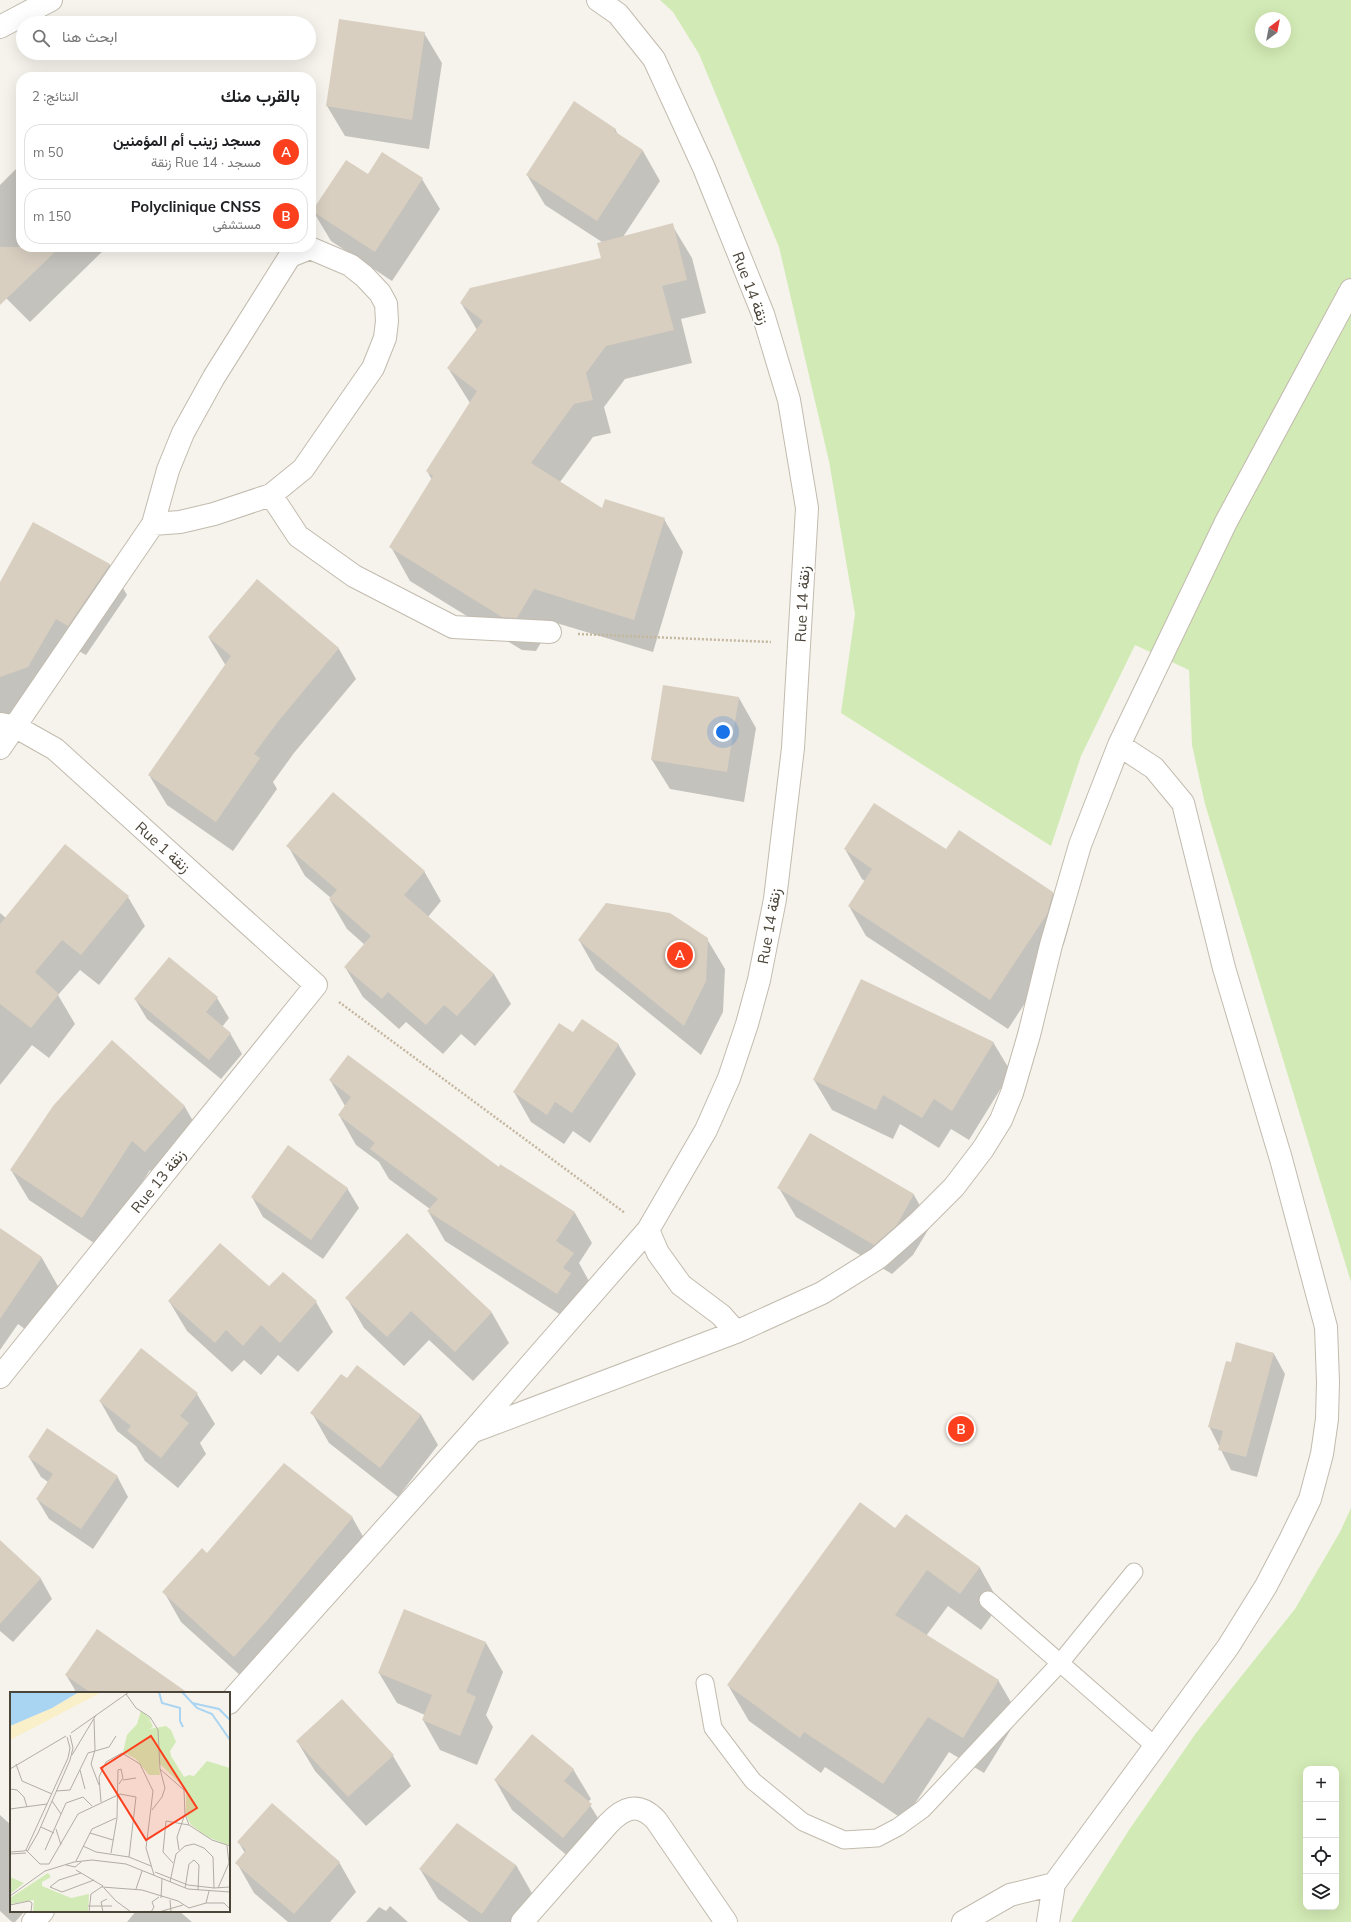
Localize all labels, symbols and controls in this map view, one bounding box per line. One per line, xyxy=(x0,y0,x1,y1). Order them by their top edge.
north arrow xyxy=(1255,12,1291,48)
search box xyxy=(16,16,316,60)
icon: search xyxy=(30,27,52,49)
text: ابحث هنا xyxy=(62,27,117,46)
text: بالقرب منك xyxy=(221,85,300,106)
text: النتائج: 2 xyxy=(32,88,79,104)
text: مسجد زينب أم المؤمنين xyxy=(113,131,261,150)
text: 50 m xyxy=(33,144,63,160)
text: A xyxy=(281,144,291,160)
text: مسجد · Rue 14 زنقة xyxy=(151,154,261,170)
text: Polyclinique CNSS xyxy=(131,197,261,216)
text: 150 m xyxy=(33,208,71,224)
text: B xyxy=(282,208,291,224)
text: مستشفى xyxy=(213,216,261,232)
street label: Rue 14 زنقة xyxy=(728,249,774,327)
street label: Rue 14 زنقة xyxy=(791,565,813,643)
your location xyxy=(713,722,733,742)
street label: Rue 1 زنقة xyxy=(131,817,195,877)
street label: Rue 14 زنقة xyxy=(753,887,785,965)
pin: A xyxy=(667,940,693,970)
street label: Rue 13 زنقة xyxy=(126,1145,190,1217)
pin: B xyxy=(948,1414,974,1444)
inset map xyxy=(10,1692,230,1912)
map controls xyxy=(1303,1766,1339,1910)
button: + xyxy=(1303,1766,1339,1802)
button: − xyxy=(1303,1802,1339,1838)
button: locate xyxy=(1303,1838,1339,1874)
button: layers xyxy=(1303,1874,1339,1910)

